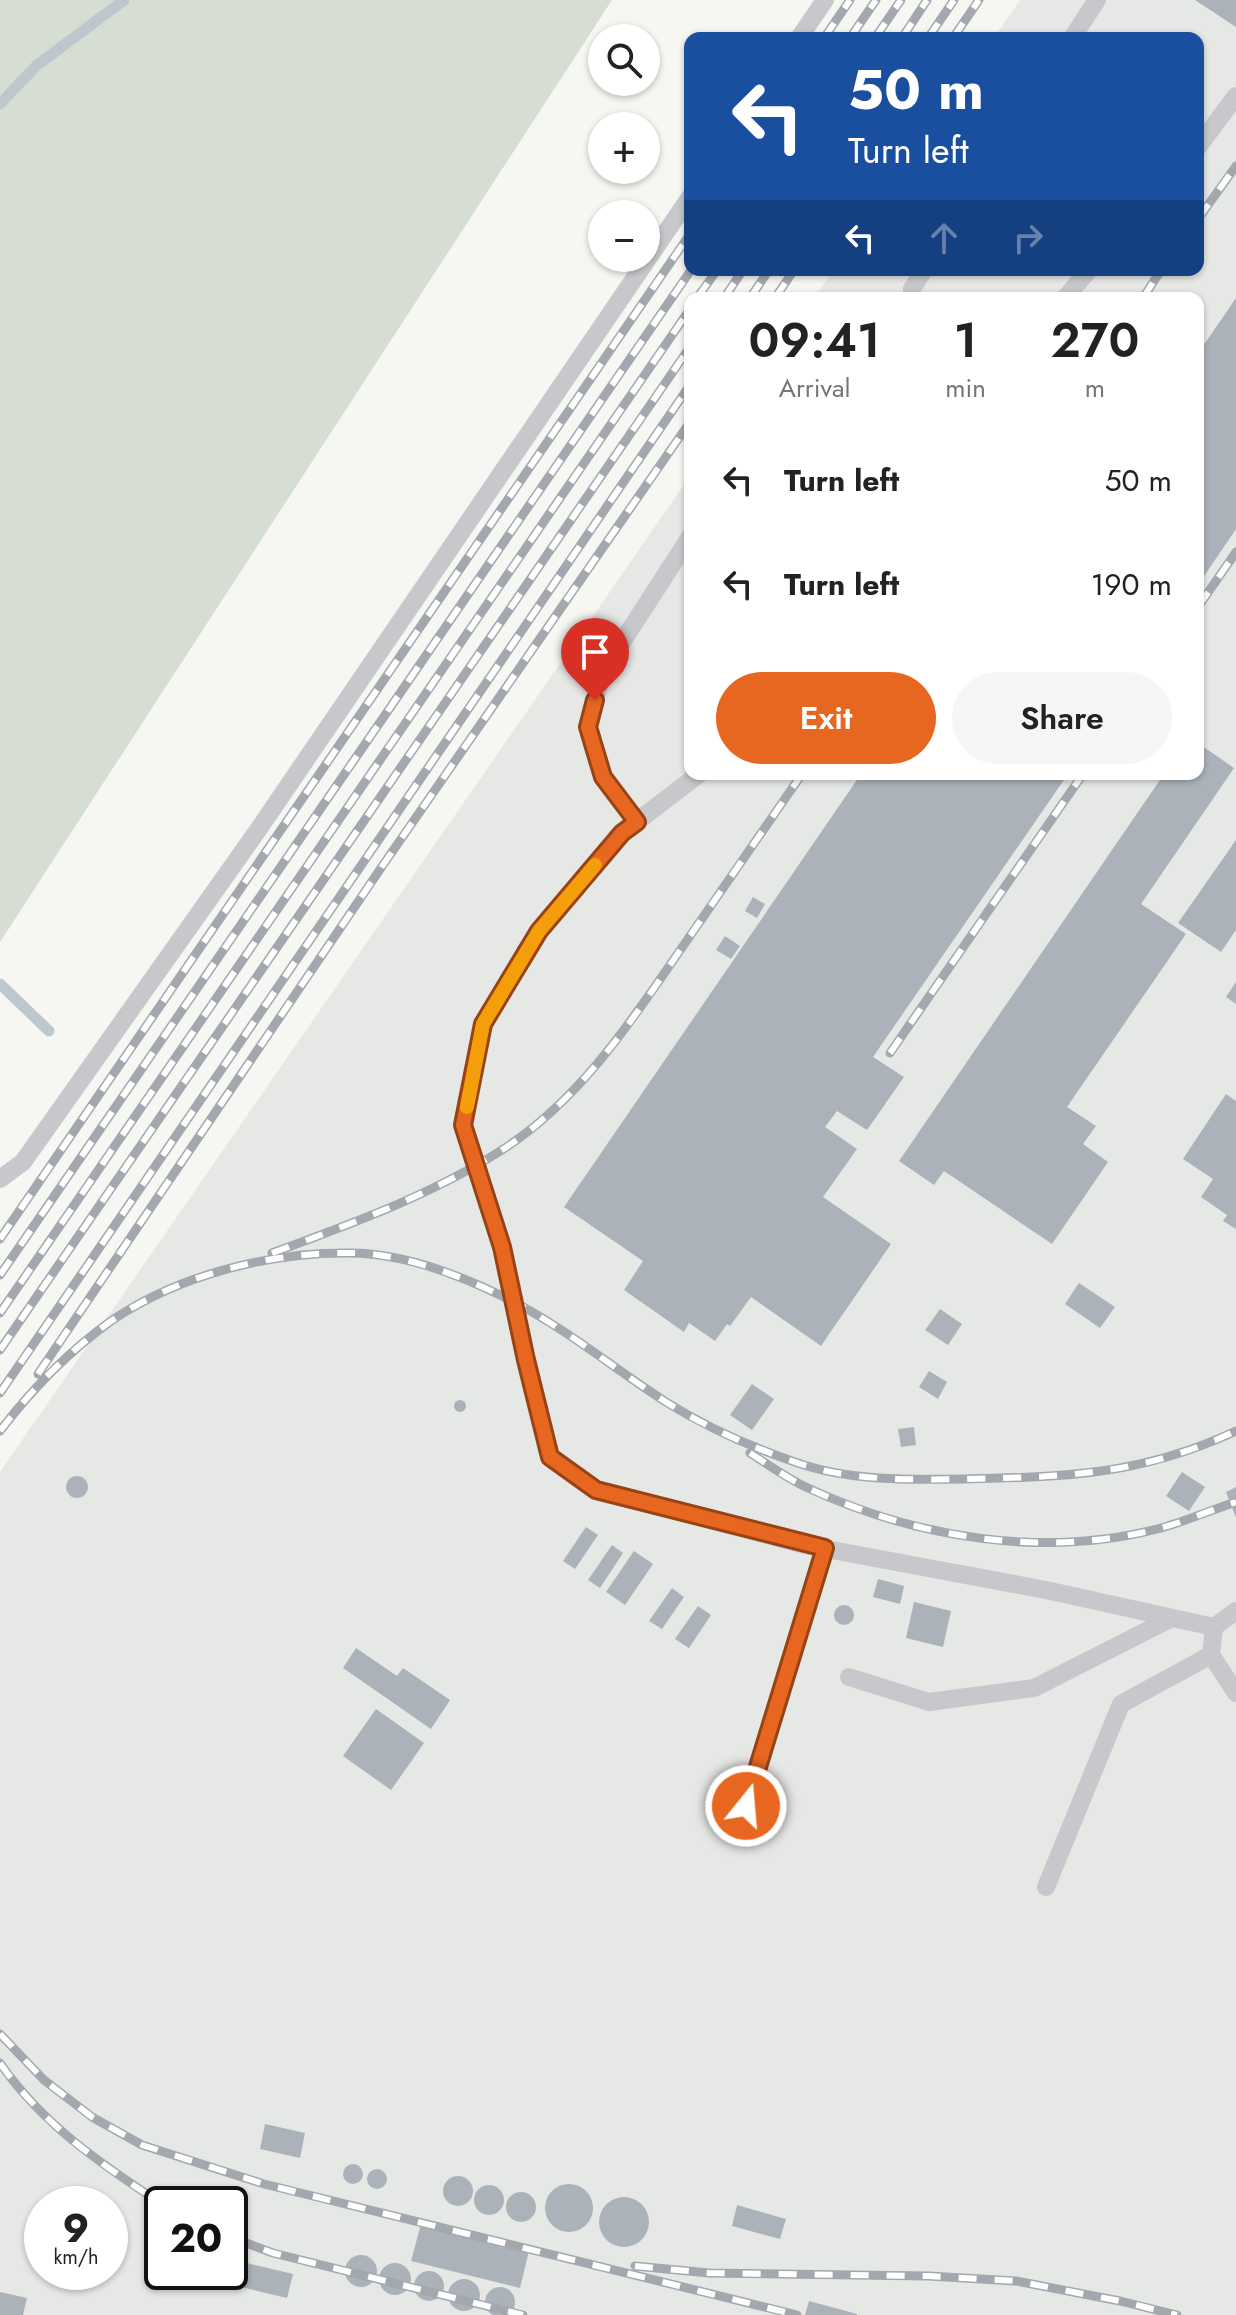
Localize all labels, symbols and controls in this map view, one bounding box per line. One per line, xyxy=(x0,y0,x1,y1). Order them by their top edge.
map controls xyxy=(588,24,660,272)
button: search xyxy=(588,24,660,96)
text: 50 m xyxy=(848,49,984,130)
icon: left xyxy=(716,64,820,168)
button: + xyxy=(588,112,660,184)
text: Turn left xyxy=(848,124,969,176)
button: − xyxy=(588,200,660,272)
icon: left xyxy=(838,216,882,260)
icon: ahead xyxy=(922,216,966,260)
icon: right xyxy=(1006,216,1050,260)
text: 09:41 xyxy=(749,306,881,375)
text: 1 xyxy=(954,306,977,375)
text: 270 xyxy=(1051,306,1139,375)
text: Arrival xyxy=(779,369,850,407)
text: min xyxy=(945,369,986,407)
text: m xyxy=(1085,369,1105,407)
icon: left xyxy=(716,458,760,502)
text: Turn left xyxy=(784,459,899,502)
text: 50 m xyxy=(1105,459,1172,502)
icon: left xyxy=(716,562,760,606)
text: Turn left xyxy=(784,563,899,606)
text: 190 m xyxy=(1091,563,1172,606)
pin xyxy=(561,618,629,700)
icon: arrive xyxy=(573,630,617,674)
button: Exit xyxy=(716,672,936,764)
button: Share xyxy=(952,672,1172,764)
position arrow xyxy=(704,1764,788,1848)
speed limit sign: 20 xyxy=(144,2186,248,2290)
text: 9 xyxy=(63,2199,89,2257)
text: km/h xyxy=(53,2243,99,2272)

